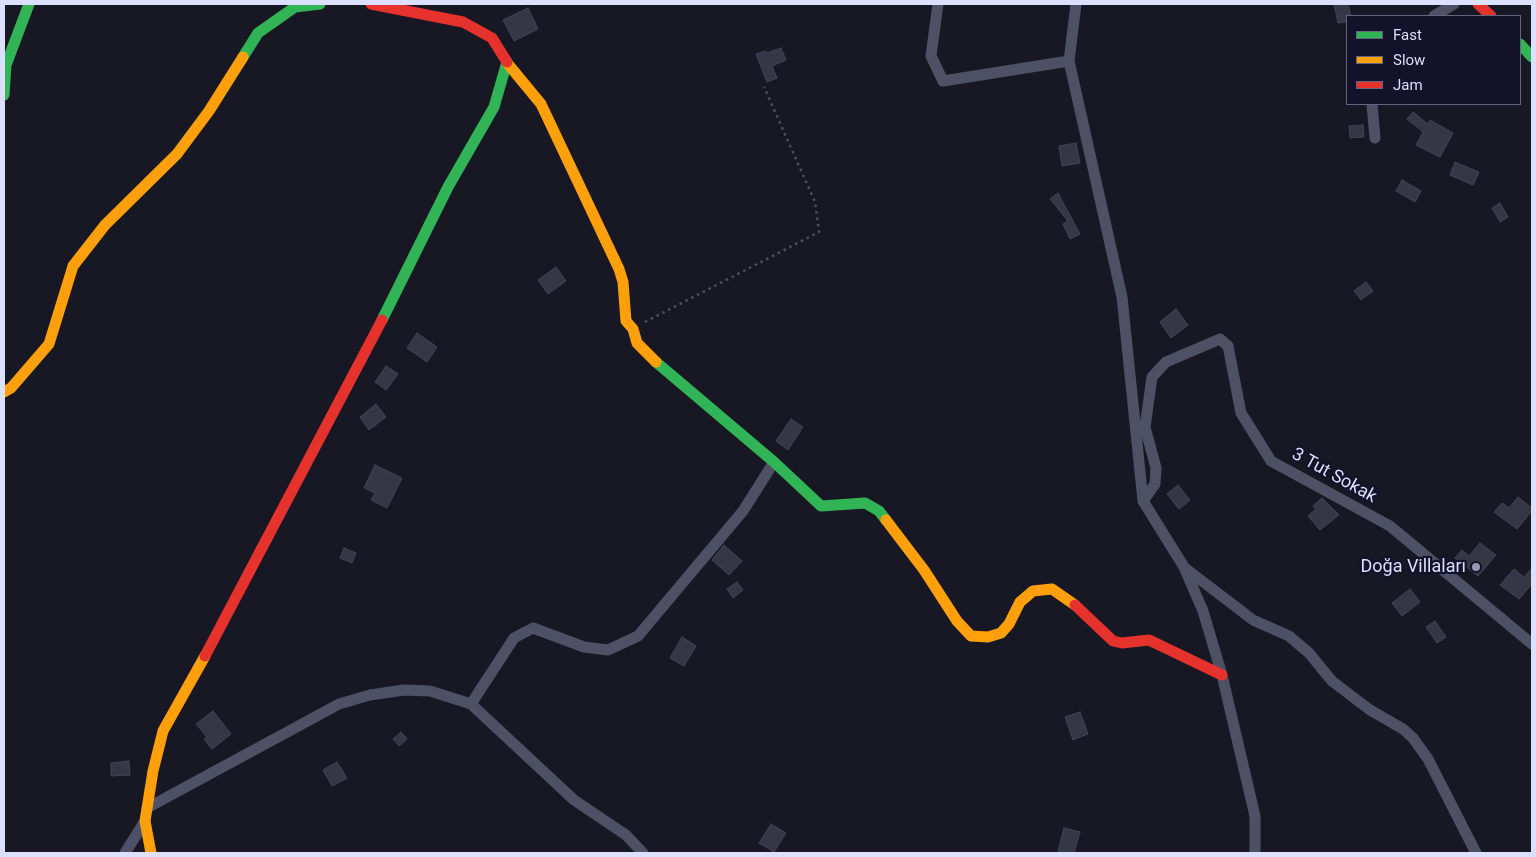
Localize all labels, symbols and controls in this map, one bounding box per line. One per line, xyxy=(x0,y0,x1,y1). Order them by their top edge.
legend xyxy=(1346,15,1521,105)
text: Fast xyxy=(1393,26,1422,44)
text: Slow xyxy=(1393,51,1425,69)
text: Jam xyxy=(1393,76,1423,94)
street label: 3 Tut Sokak xyxy=(1288,444,1380,508)
place label: Doğa Villaları xyxy=(1360,556,1466,578)
marker: Doğa Villaları xyxy=(1470,561,1482,573)

